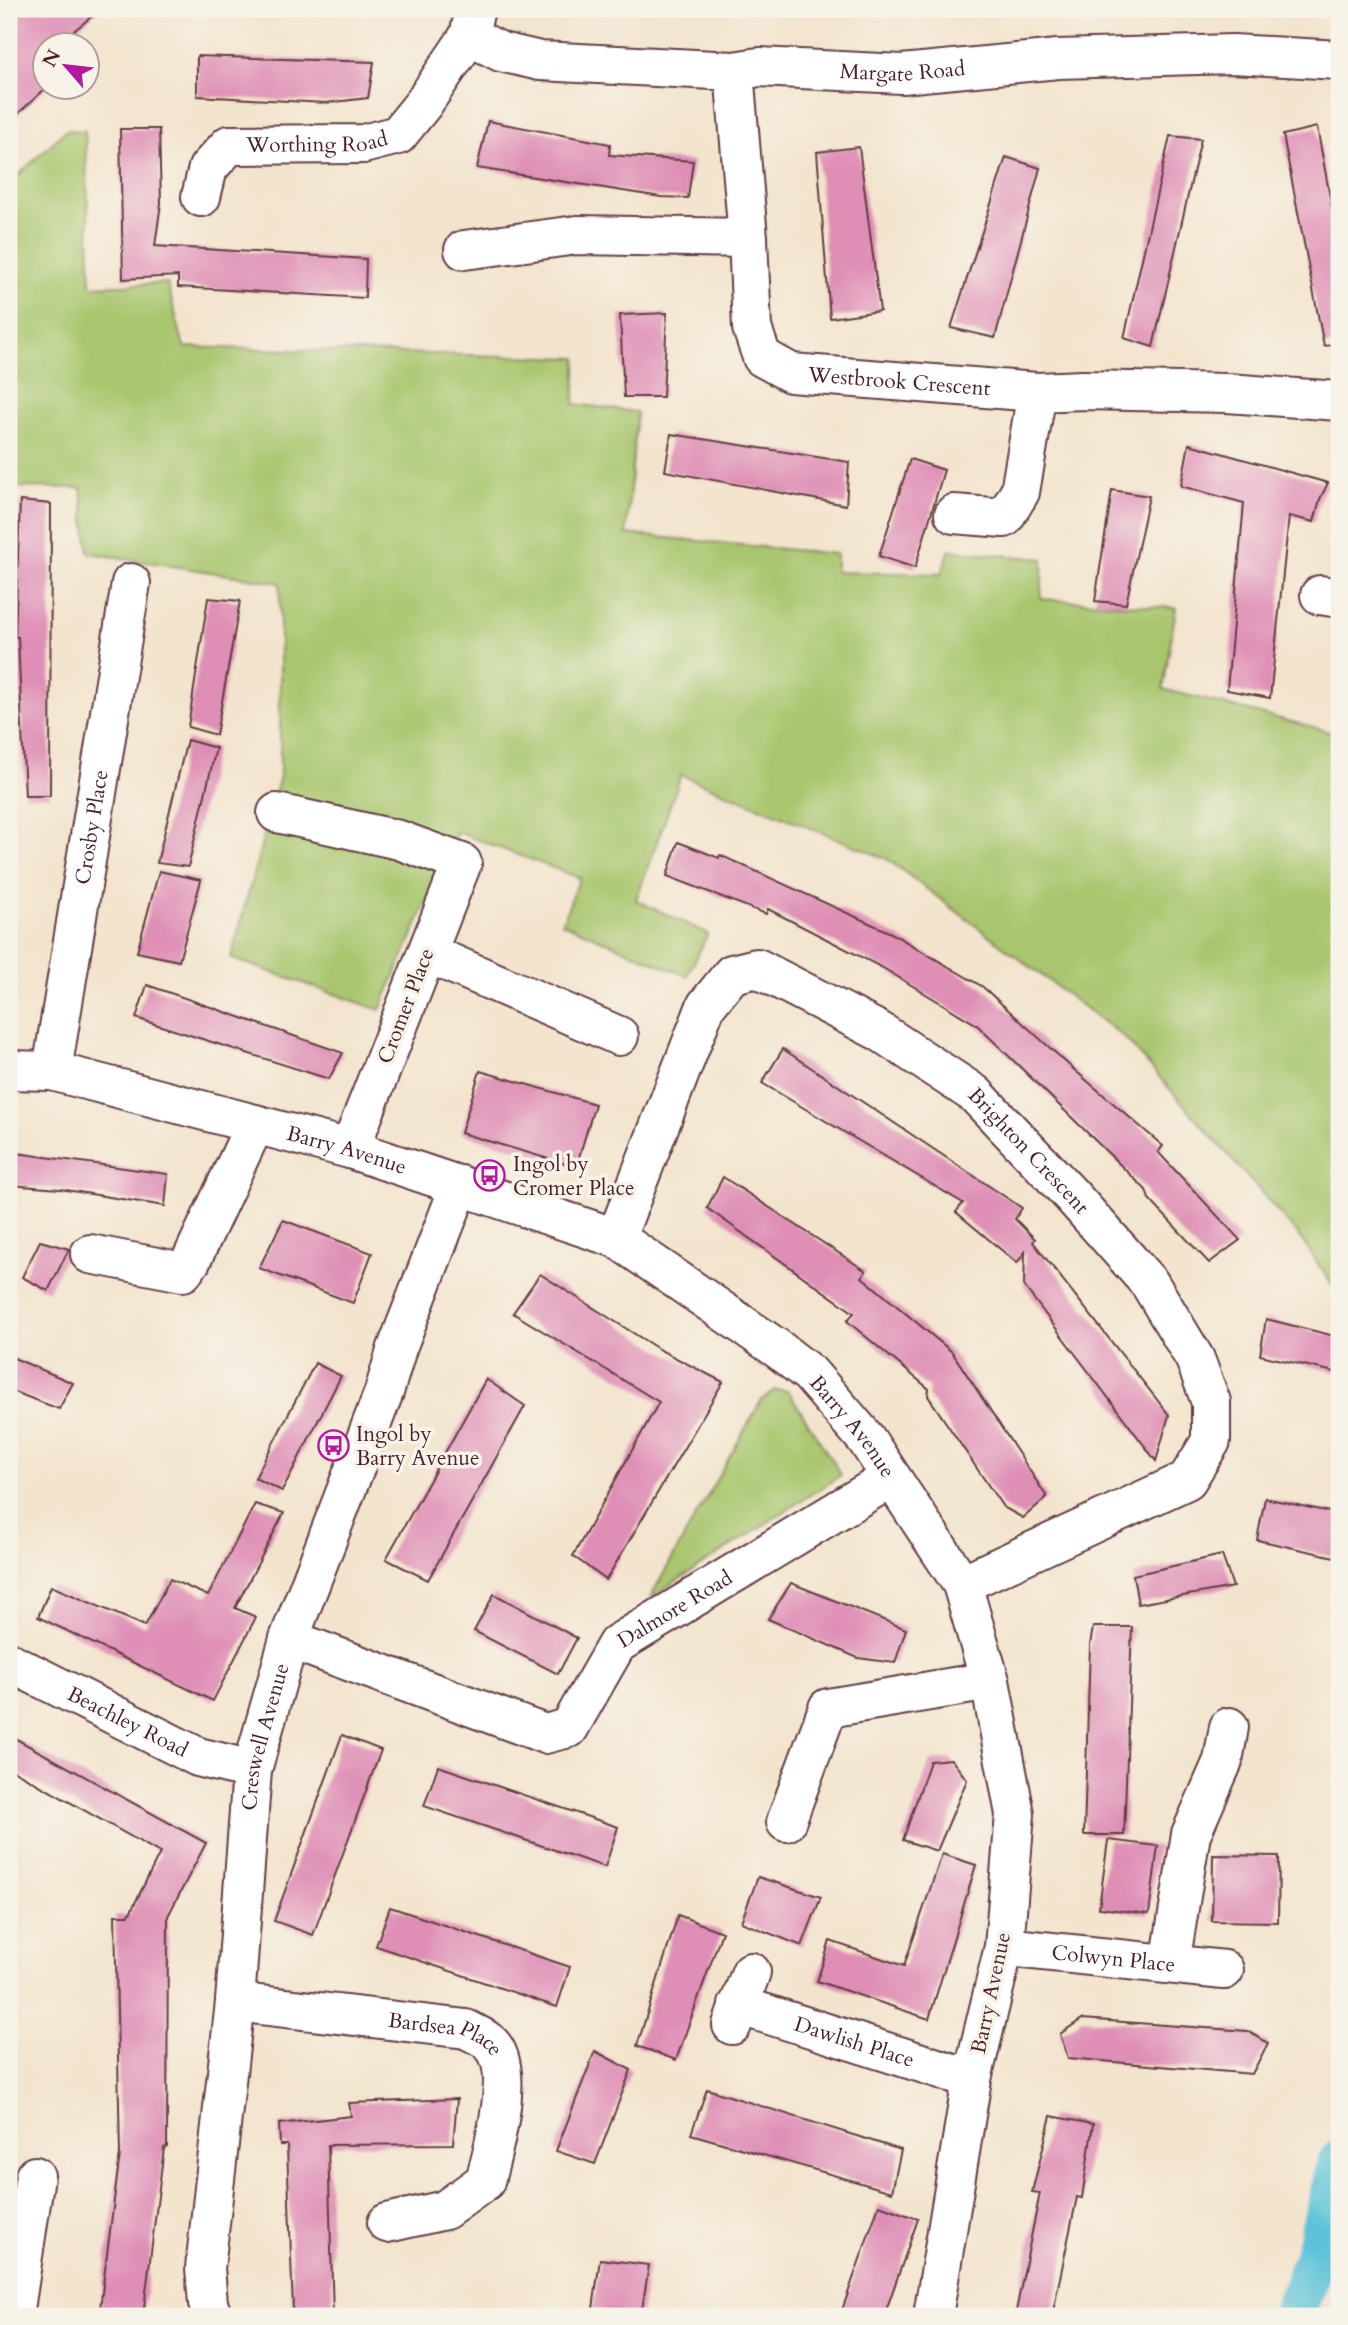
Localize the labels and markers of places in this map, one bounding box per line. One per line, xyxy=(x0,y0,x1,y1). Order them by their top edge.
place label: Ingol by Cromer Place xyxy=(513,1150,635,1203)
bus stop icon: Ingol by Cromer Place xyxy=(473,1159,507,1193)
place label: Ingol by Barry Avenue xyxy=(356,1420,480,1473)
bus stop icon: Ingol by Barry Avenue xyxy=(316,1429,350,1463)

